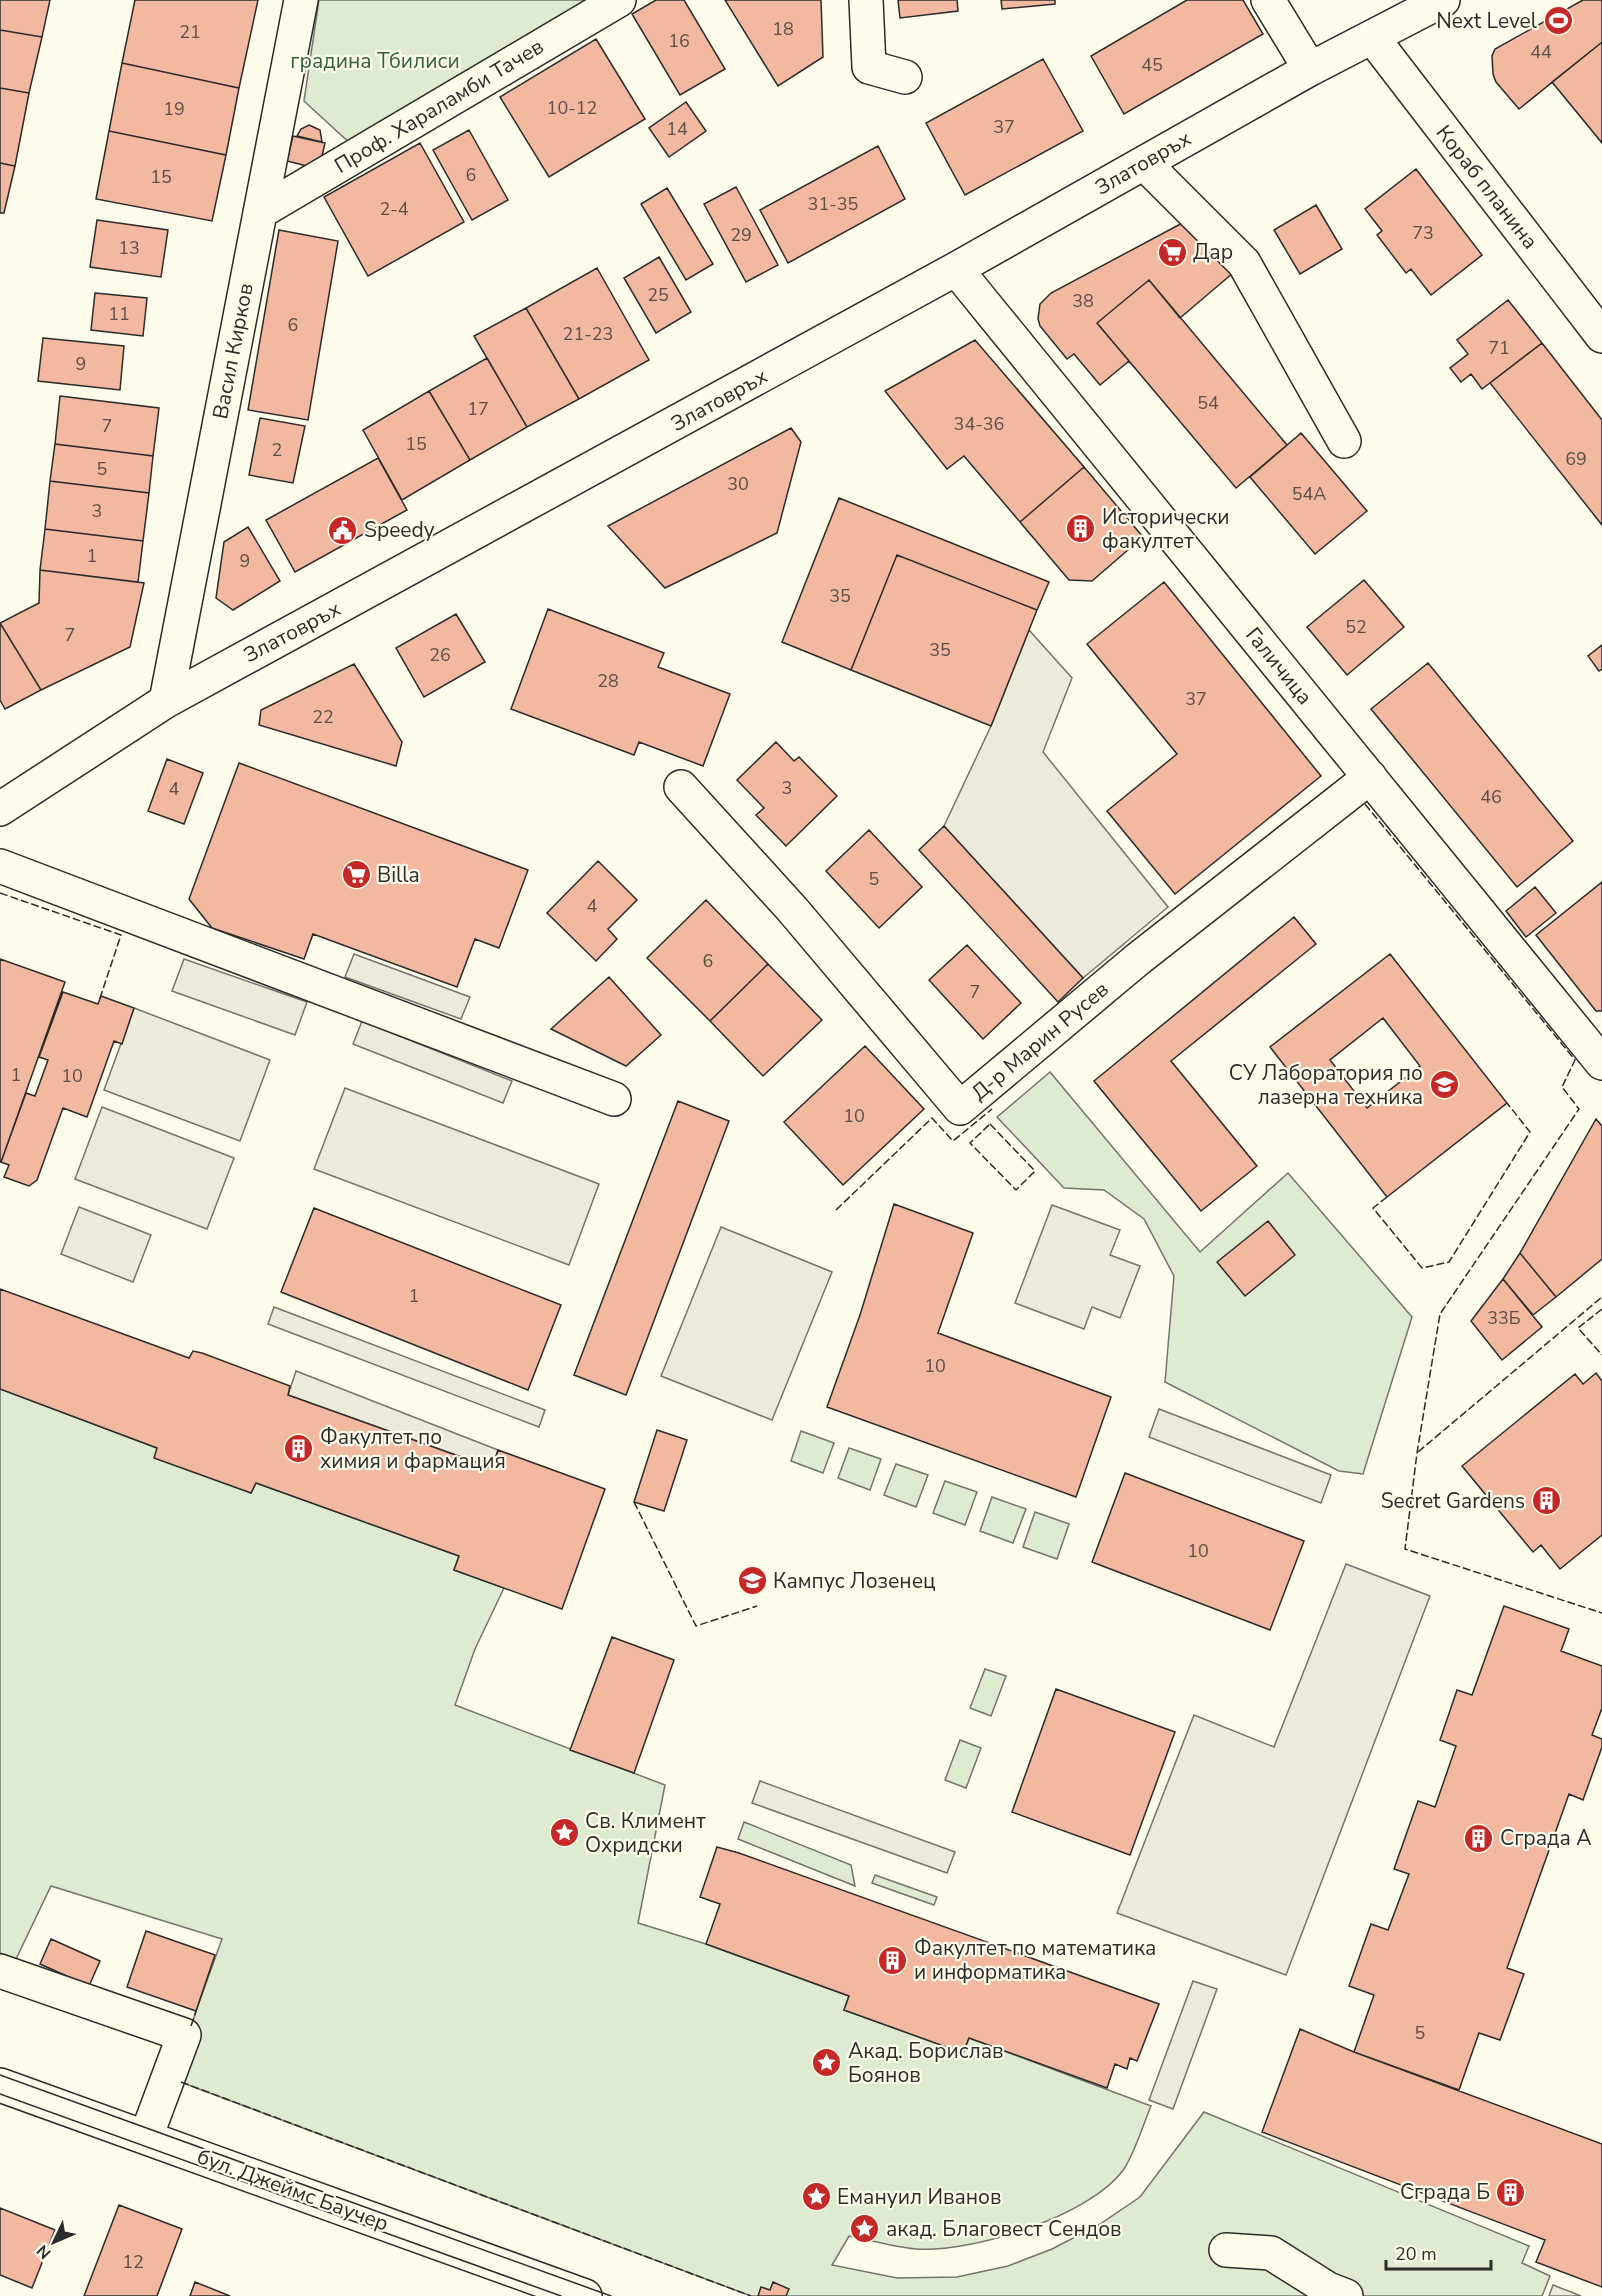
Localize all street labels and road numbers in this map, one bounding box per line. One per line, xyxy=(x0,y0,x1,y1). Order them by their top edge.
street label: Проф. Хараламби Тачев xyxy=(329,32,549,180)
street label: Кораб планина xyxy=(1430,119,1544,255)
street label: Златовръх xyxy=(1090,124,1196,202)
street label: Васил Кирков xyxy=(206,281,260,421)
street label: Златовръх xyxy=(666,362,772,438)
street label: Златовръх xyxy=(239,595,345,669)
street label: Галичица xyxy=(1239,621,1319,711)
street label: Д-р Марин Русев xyxy=(966,975,1114,1107)
street label: бул. Джеймс Баучер xyxy=(193,2142,393,2238)

